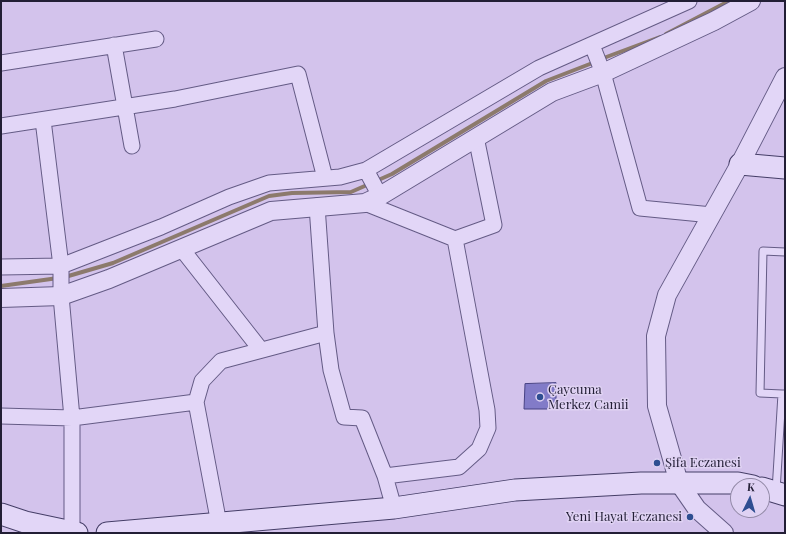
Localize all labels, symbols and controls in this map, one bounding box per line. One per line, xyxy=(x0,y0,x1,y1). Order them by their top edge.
place label: Çaycuma Merkez Camii xyxy=(548,382,629,413)
marker: Çaycuma Merkez Camii xyxy=(535,392,545,402)
place label: Şifa Eczanesi xyxy=(665,455,741,471)
marker: Şifa Eczanesi xyxy=(652,458,662,468)
north arrow xyxy=(730,478,770,518)
text: K xyxy=(746,479,756,494)
place label: Yeni Hayat Eczanesi xyxy=(566,509,682,525)
marker: Yeni Hayat Eczanesi xyxy=(685,512,695,522)

